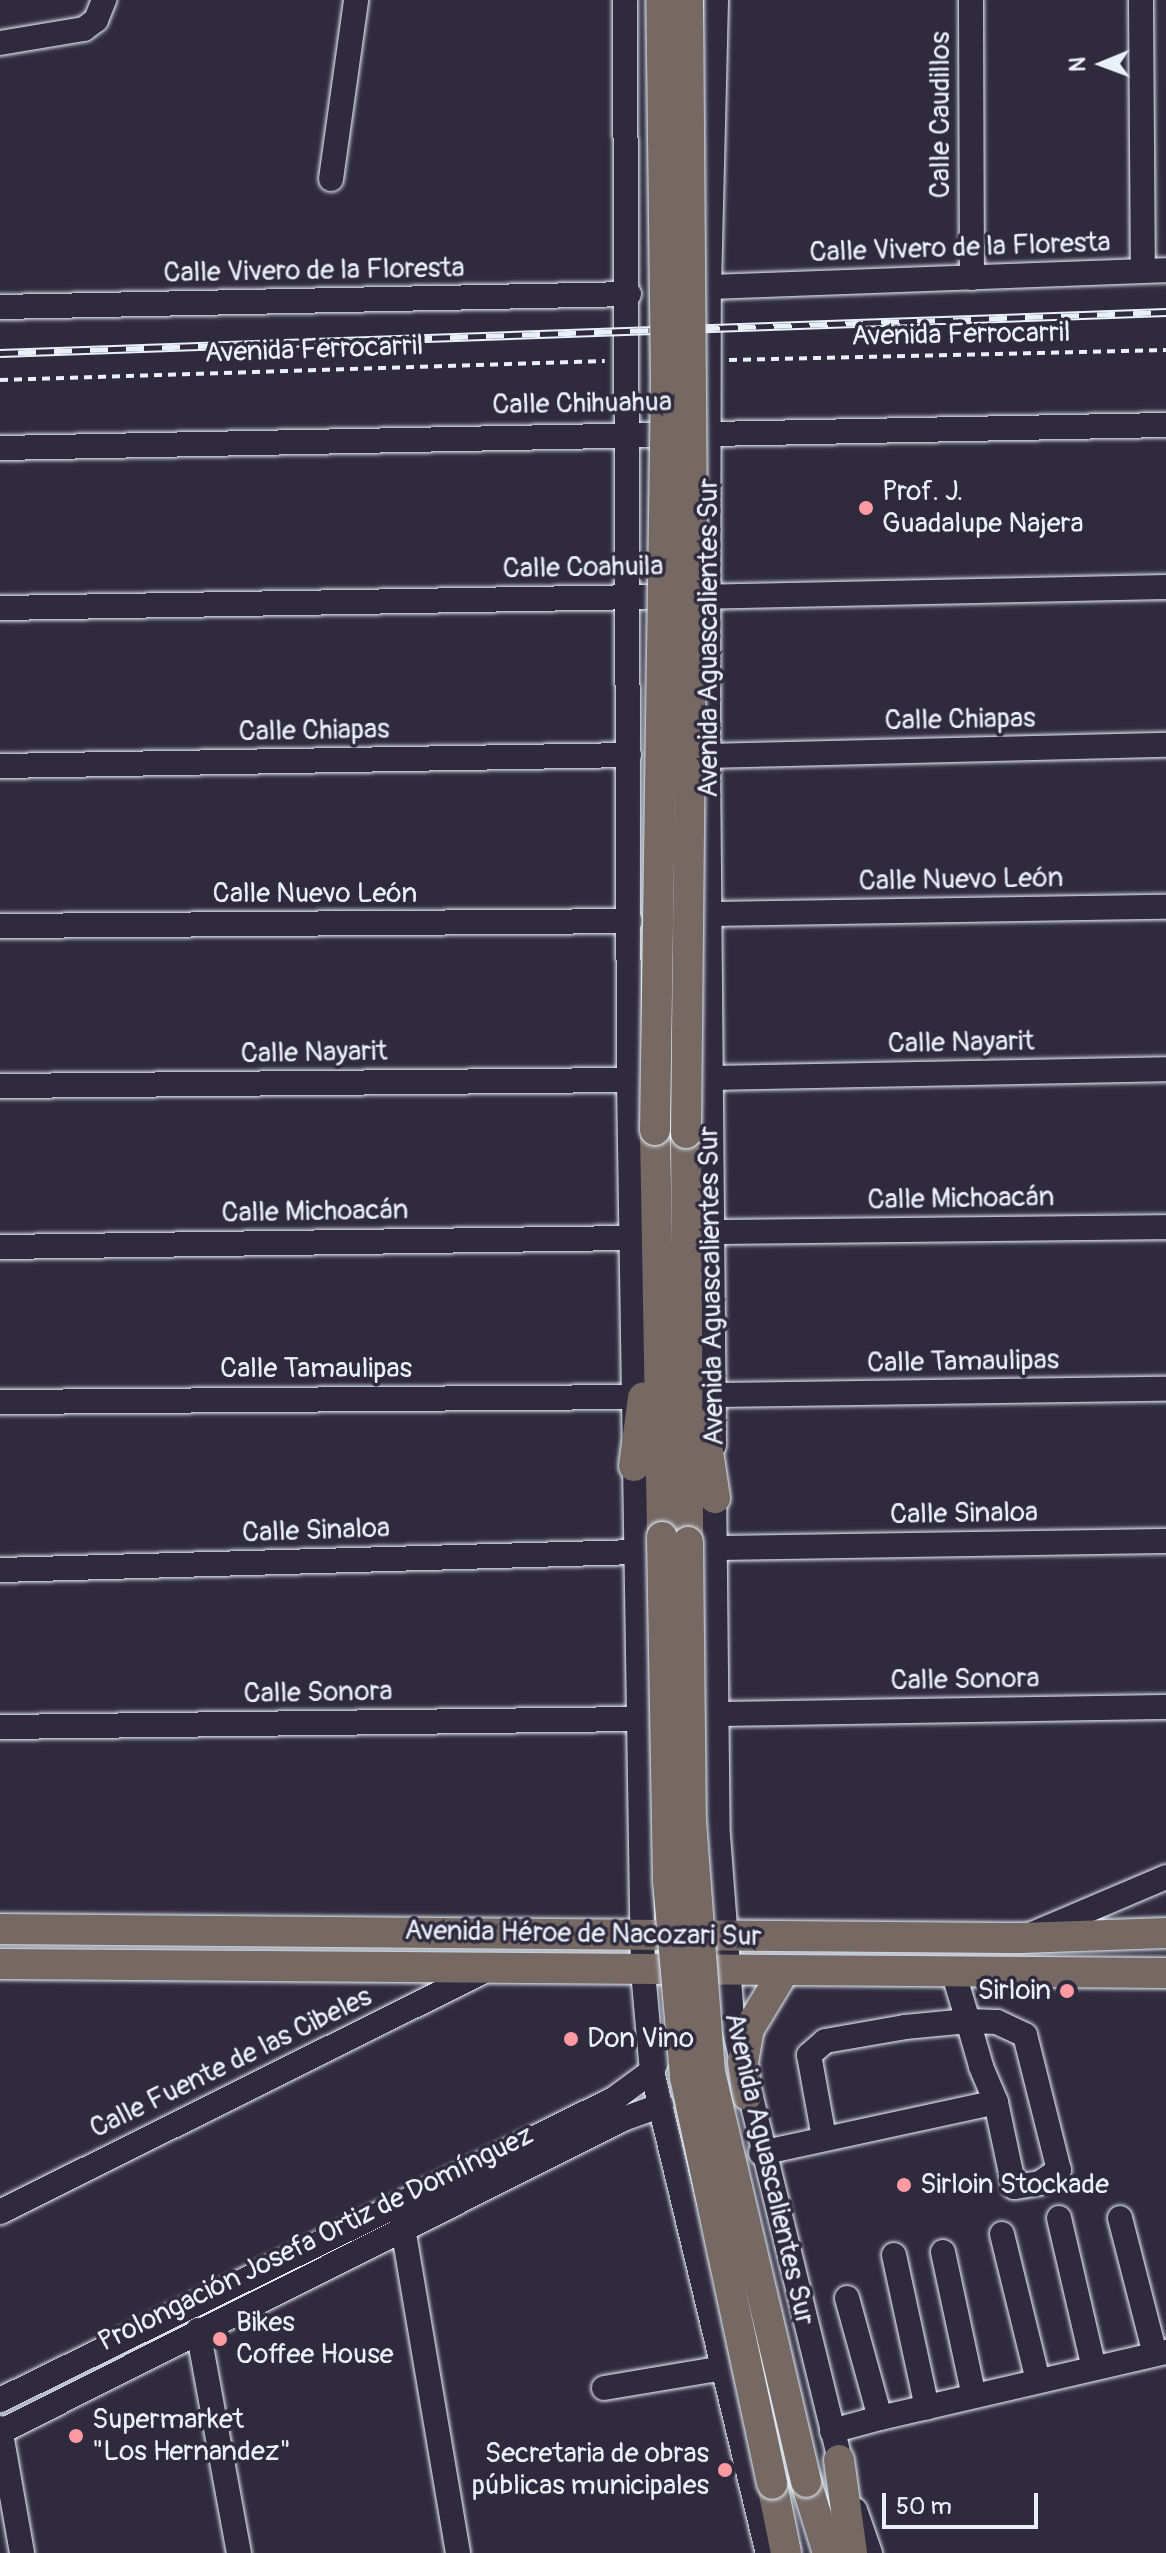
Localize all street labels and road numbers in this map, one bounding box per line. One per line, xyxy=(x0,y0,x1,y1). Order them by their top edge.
street label: Calle Caudillos xyxy=(924,32,958,198)
street label: Calle Vivero de la Floresta xyxy=(809,226,1111,270)
street label: Calle Vivero de la Floresta xyxy=(163,252,465,290)
street label: Avenida Ferrocarril xyxy=(851,316,1071,354)
street label: Avenida Ferrocarril xyxy=(204,329,424,371)
street label: Calle Chihuahua xyxy=(492,386,672,422)
street label: Avenida Aguascalientes Sur xyxy=(692,478,726,798)
street label: Calle Coahuila xyxy=(502,550,664,586)
street label: Calle Chiapas xyxy=(884,702,1036,738)
street label: Calle Chiapas xyxy=(238,713,390,749)
street label: Calle Nuevo León xyxy=(858,861,1064,899)
street label: Calle Nuevo León xyxy=(213,877,417,911)
street label: Calle Nayarit xyxy=(887,1025,1035,1061)
street label: Calle Nayarit xyxy=(240,1035,388,1071)
street label: Avenida Aguascalientes Sur xyxy=(692,1126,732,1446)
street label: Calle Michoacán xyxy=(867,1181,1055,1217)
street label: Calle Michoacán xyxy=(221,1194,409,1230)
street label: Calle Tamaulipas xyxy=(867,1344,1059,1380)
street label: Calle Tamaulipas xyxy=(220,1352,412,1386)
street label: Calle Sinaloa xyxy=(890,1496,1038,1532)
street label: Calle Sinaloa xyxy=(241,1512,391,1550)
street label: Calle Sonora xyxy=(890,1662,1040,1698)
street label: Calle Sonora xyxy=(243,1675,393,1711)
street label: Avenida Héroe de Nacozari Sur xyxy=(404,1914,762,1954)
street label: Calle Fuente de las Cibeles xyxy=(85,1980,377,2146)
street label: Avenida Aguascalientes Sur xyxy=(717,2009,821,2329)
street label: Prolongación Josefa Ortiz de Domínguez xyxy=(93,2119,539,2359)

